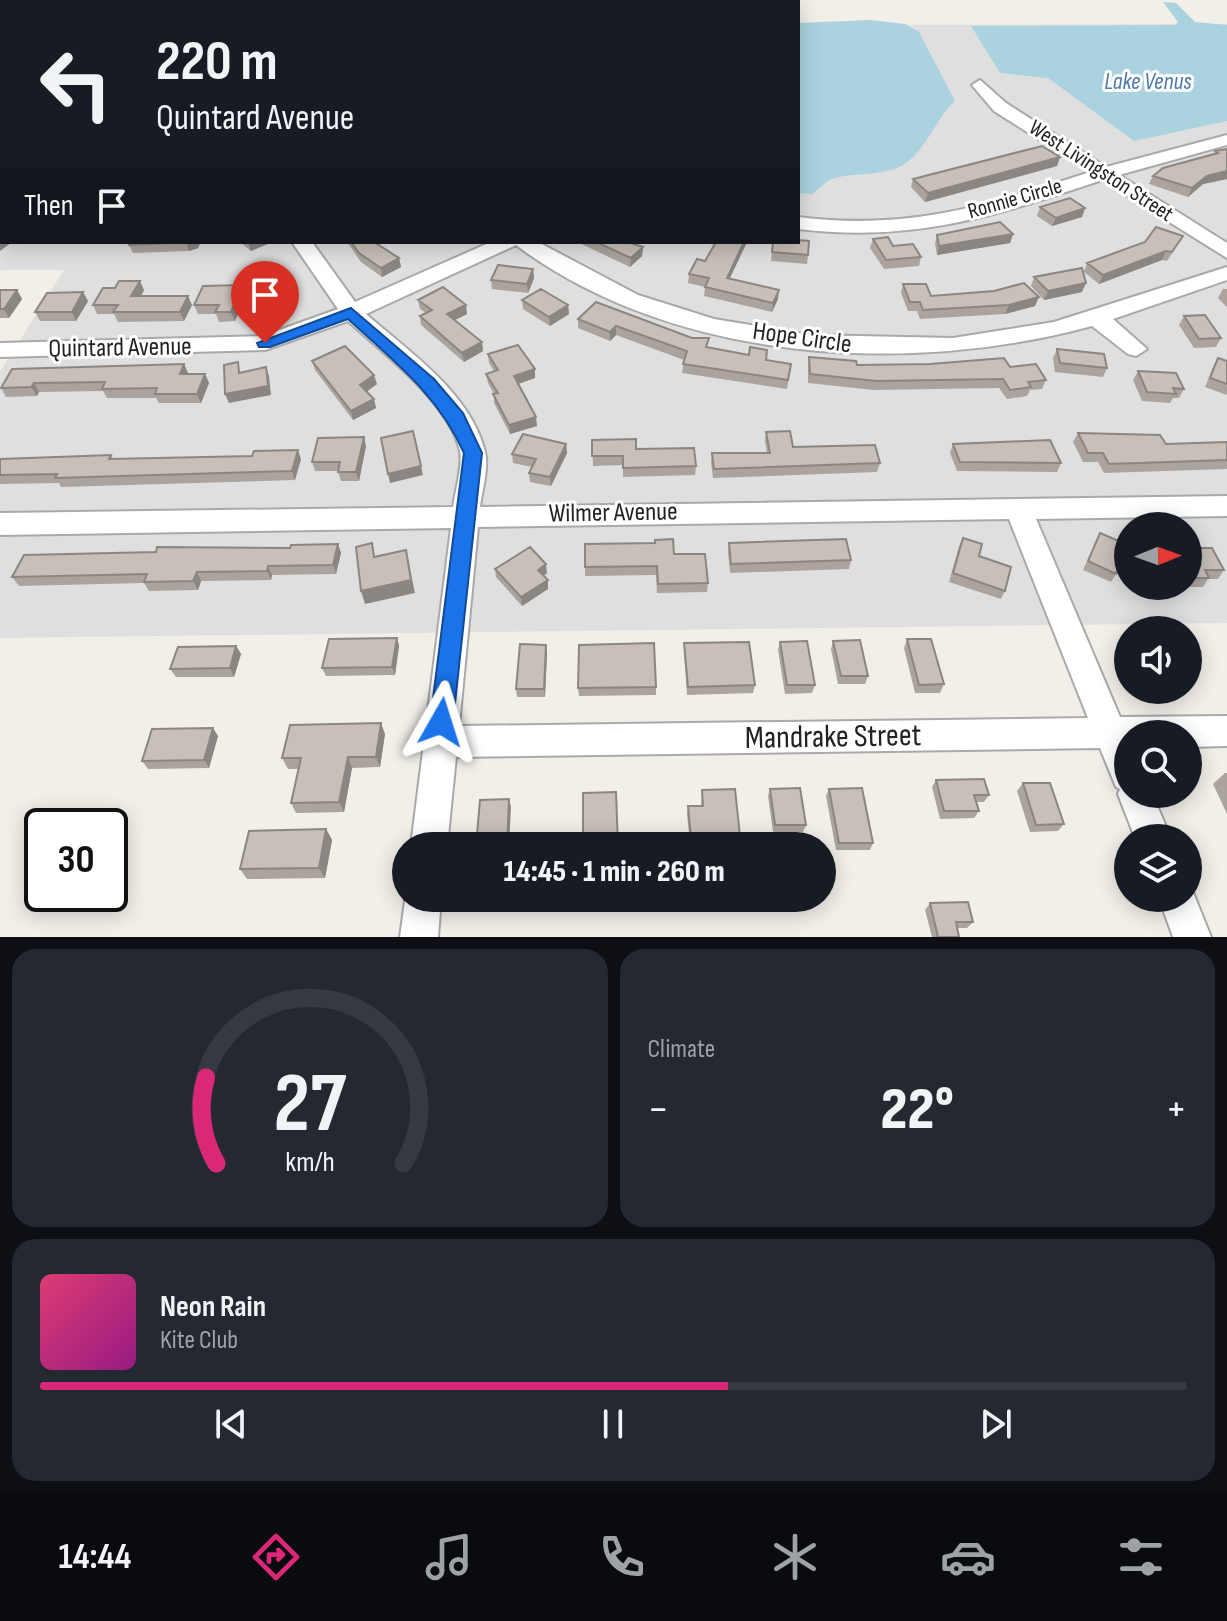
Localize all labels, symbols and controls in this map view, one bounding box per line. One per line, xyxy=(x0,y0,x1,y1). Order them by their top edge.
text: 220 m xyxy=(156,29,278,96)
icon: left xyxy=(24,32,128,136)
water label: Lake Venus xyxy=(1104,67,1192,96)
text: Quintard Avenue xyxy=(156,97,354,140)
street label: West Livingston Street xyxy=(1024,114,1179,228)
street label: Ronnie Circle xyxy=(965,173,1065,225)
icon: arrive xyxy=(90,184,134,228)
text: Then xyxy=(24,188,74,224)
pin xyxy=(231,261,299,343)
icon: arrive xyxy=(243,273,287,317)
street label: Hope Circle xyxy=(751,316,853,360)
street label: Quintard Avenue xyxy=(48,331,192,365)
street label: Wilmer Avenue xyxy=(548,496,678,530)
north arrow xyxy=(1114,512,1202,600)
map controls xyxy=(1114,512,1202,912)
button: sound xyxy=(1114,616,1202,704)
position arrow xyxy=(399,680,483,764)
street label: Mandrake Street xyxy=(744,716,922,758)
button: search xyxy=(1114,720,1202,808)
speed limit sign: 30 xyxy=(24,808,128,912)
button: layers xyxy=(1114,824,1202,912)
text: 14:45 · 1 min · 260 m xyxy=(503,854,725,890)
text: Climate xyxy=(648,1034,715,1065)
text: 27 xyxy=(273,1055,347,1155)
text: 22° xyxy=(881,1074,954,1146)
text: − xyxy=(648,1083,669,1136)
text: + xyxy=(1165,1083,1187,1136)
text: km/h xyxy=(285,1145,334,1180)
text: Neon Rain xyxy=(160,1289,266,1325)
text: Kite Club xyxy=(160,1325,238,1356)
icon: previous xyxy=(209,1402,253,1446)
icon: pause xyxy=(591,1402,635,1446)
icon: next xyxy=(974,1402,1018,1446)
icon: directions xyxy=(248,1529,304,1585)
icon: music xyxy=(421,1529,477,1585)
icon: phone xyxy=(594,1529,650,1585)
icon: climate xyxy=(767,1529,823,1585)
icon: car xyxy=(940,1529,996,1585)
icon: filters xyxy=(1113,1529,1169,1585)
text: 14:44 xyxy=(58,1536,131,1579)

